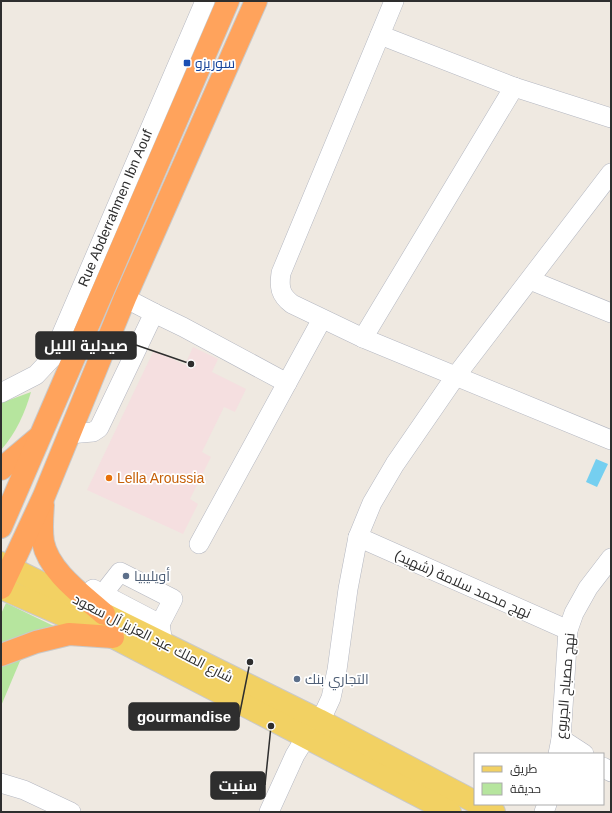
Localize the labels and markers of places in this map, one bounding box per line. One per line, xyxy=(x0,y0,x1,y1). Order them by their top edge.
place label: سوريزو xyxy=(195,55,235,71)
marker: سوريزو xyxy=(182,58,192,68)
callout: صيدلية الليل xyxy=(36,332,136,359)
place label: Lella Aroussia xyxy=(117,470,204,486)
marker: Lella Aroussia xyxy=(104,473,114,483)
place label: أويليبيا xyxy=(134,567,170,584)
marker: أويليبيا xyxy=(121,571,131,581)
place label: التجاري بنك xyxy=(305,671,369,691)
marker: التجاري بنك xyxy=(292,674,302,684)
callout: gourmandise xyxy=(129,703,239,730)
callout: سنيت xyxy=(211,772,265,799)

